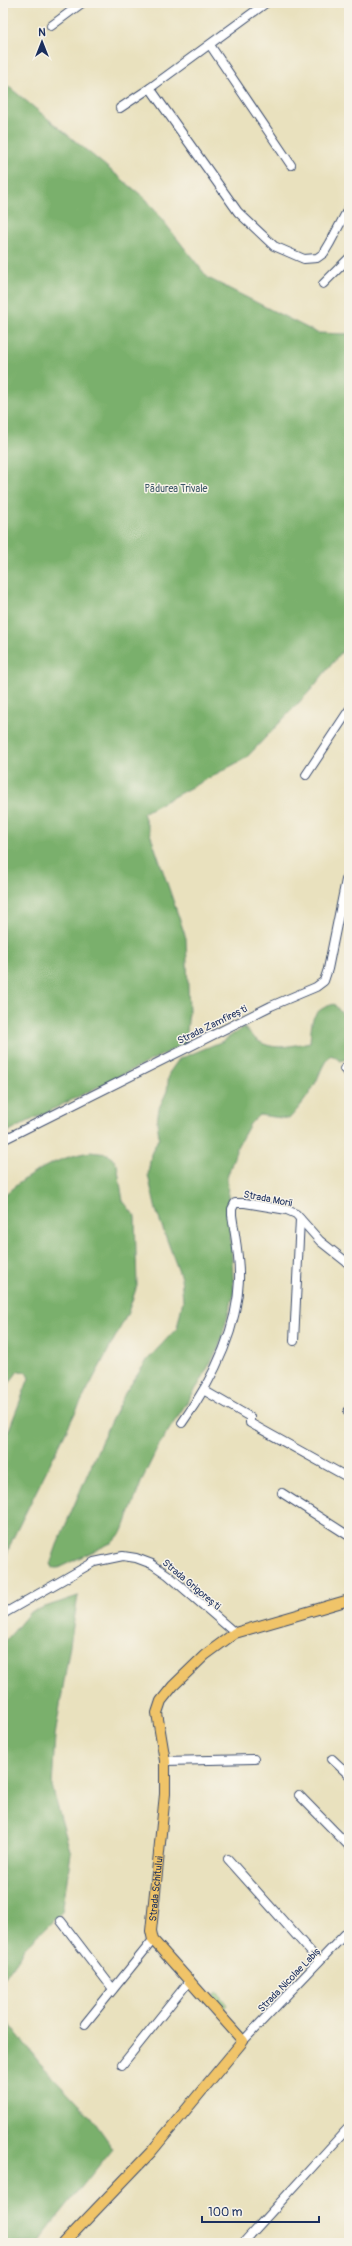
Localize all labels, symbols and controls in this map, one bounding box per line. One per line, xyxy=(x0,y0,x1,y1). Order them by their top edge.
north arrow xyxy=(22,22,62,62)
text: N xyxy=(38,26,46,39)
park label: Pădurea Trivale xyxy=(144,483,208,495)
street label: Strada Zamfirești xyxy=(176,1003,249,1047)
street label: Strada Morii xyxy=(242,1188,293,1210)
street label: Strada Grigorești xyxy=(160,1557,223,1613)
street label: Strada Schitului xyxy=(147,1855,166,1922)
street label: Strada Nicolae Labiș xyxy=(256,1945,324,2015)
scale bar xyxy=(202,2198,319,2224)
text: 100 m xyxy=(208,2205,243,2220)

